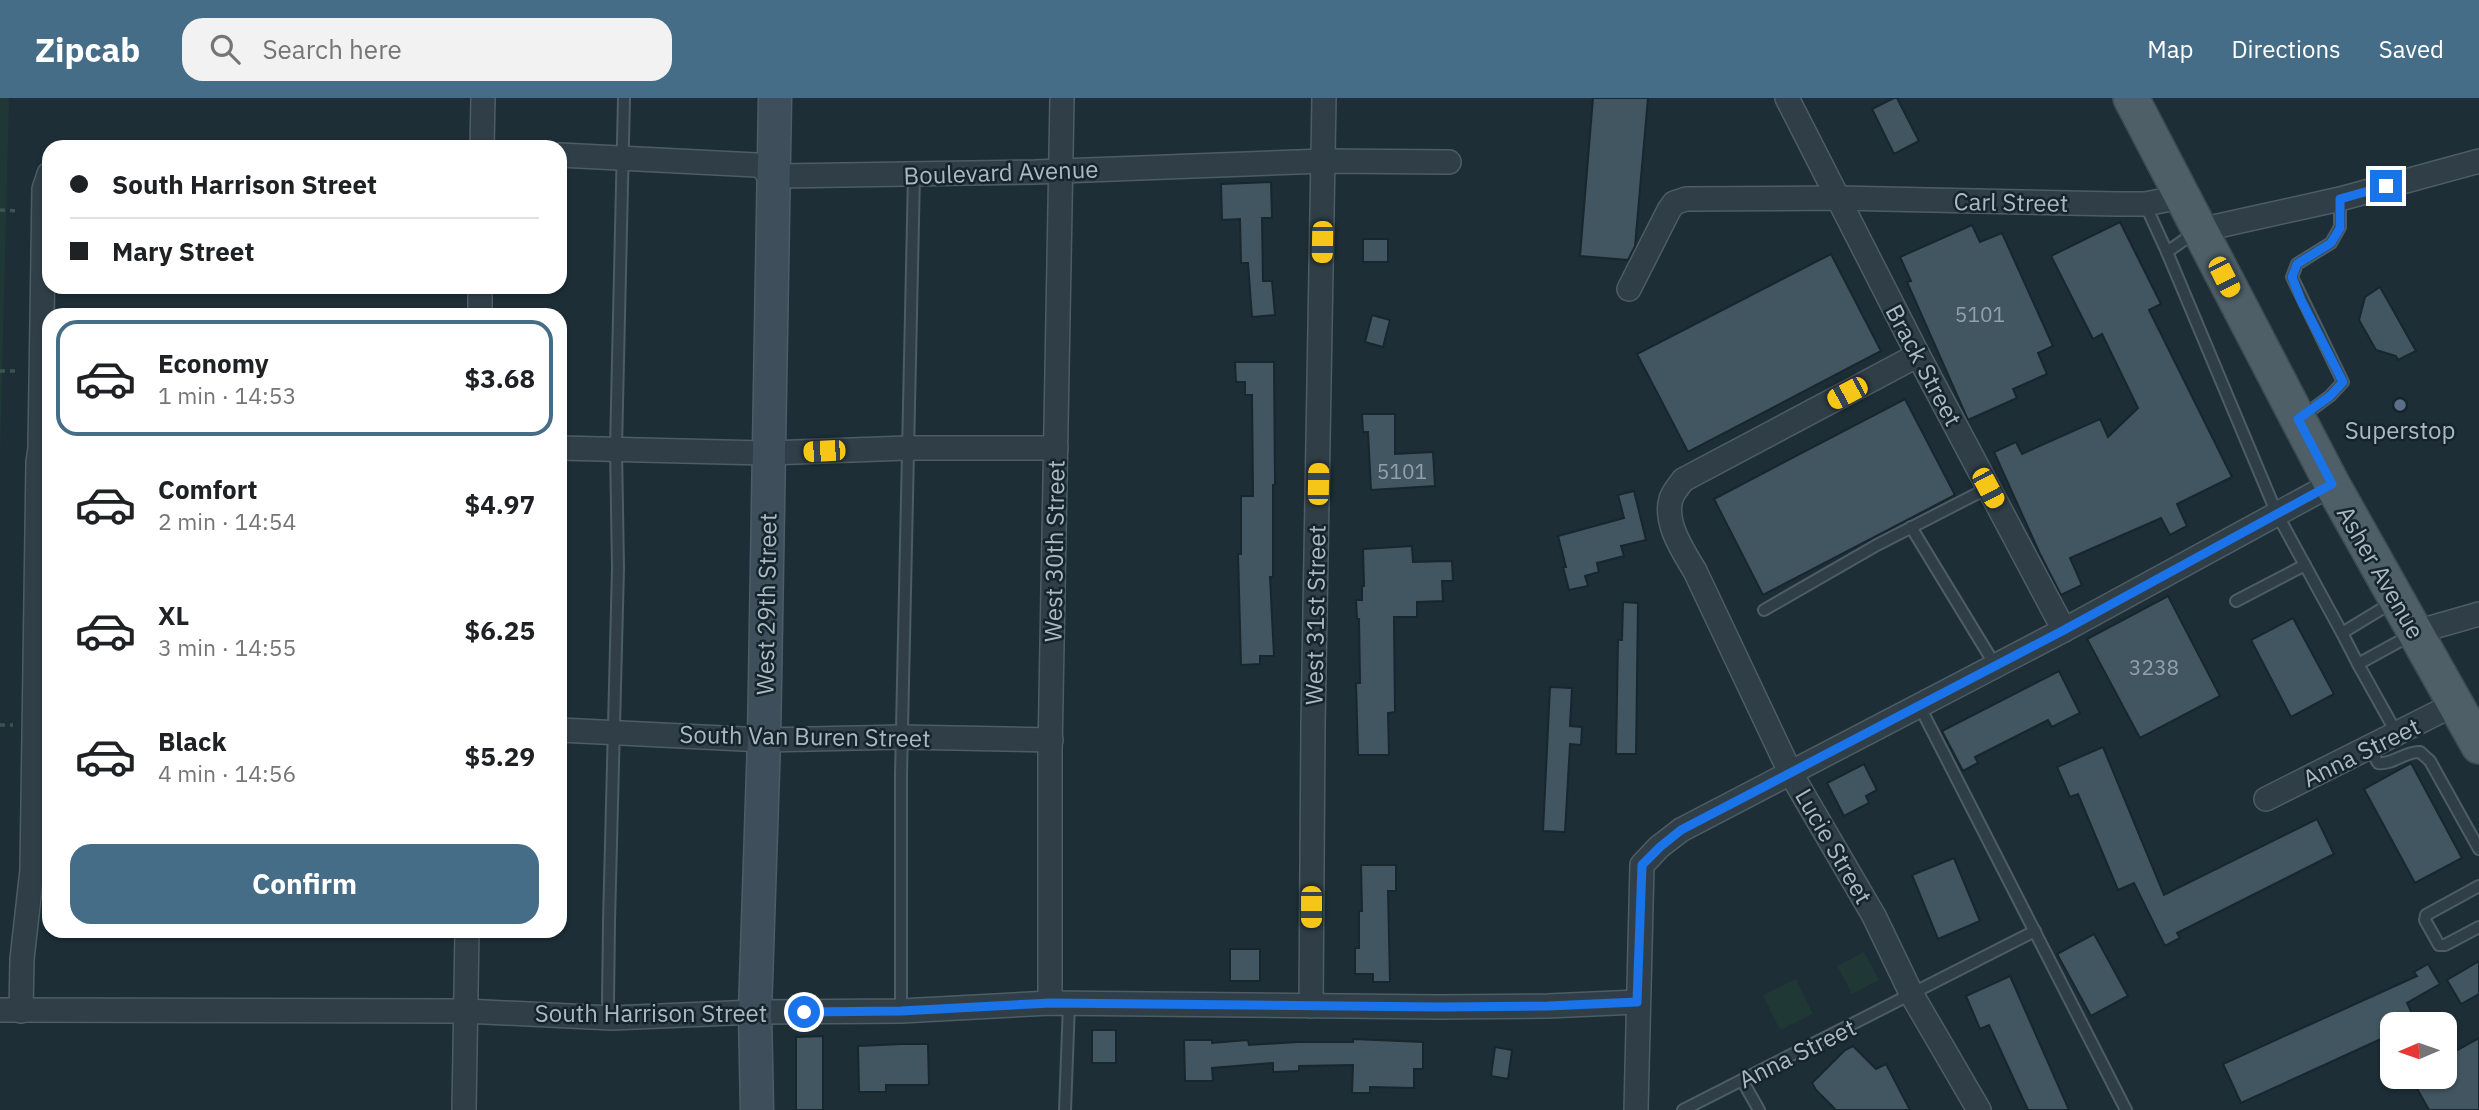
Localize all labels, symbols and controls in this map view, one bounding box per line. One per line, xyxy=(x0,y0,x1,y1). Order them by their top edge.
search box xyxy=(182,18,672,81)
text: Zipcab xyxy=(35,28,140,71)
icon: search xyxy=(206,30,244,68)
text: Search here xyxy=(262,32,402,66)
text: Map xyxy=(2147,33,2193,65)
text: Directions xyxy=(2231,33,2341,65)
text: Saved xyxy=(2379,33,2444,65)
street label: Boulevard Avenue xyxy=(903,153,1099,191)
text: South Harrison Street xyxy=(112,167,377,201)
route end xyxy=(2370,170,2402,202)
street label: Carl Street xyxy=(1953,185,2069,219)
car xyxy=(1312,221,1333,263)
text: Mary Street xyxy=(112,234,254,268)
car xyxy=(2206,254,2243,300)
street label: Brack Street xyxy=(1879,299,1969,431)
house number: 5101 xyxy=(1955,300,2005,328)
text: Economy xyxy=(158,346,269,380)
icon: car xyxy=(74,347,137,410)
text: $3.68 xyxy=(465,361,535,395)
car xyxy=(1824,374,1871,412)
text: 1 min · 14:53 xyxy=(158,380,296,410)
marker: Superstop xyxy=(2392,397,2408,413)
place label: Superstop xyxy=(2345,414,2455,446)
car xyxy=(803,439,846,463)
house number: 5101 xyxy=(1377,457,1427,485)
street label: West 30th Street xyxy=(1036,460,1072,642)
car xyxy=(1308,463,1329,505)
car xyxy=(1969,465,2008,511)
text: Comfort xyxy=(158,472,257,506)
icon: car xyxy=(74,473,137,536)
text: $4.97 xyxy=(465,487,535,521)
street label: Asher Avenue xyxy=(2330,500,2432,644)
text: 2 min · 14:54 xyxy=(158,506,296,536)
street label: West 29th Street xyxy=(748,513,784,695)
street label: West 31st Street xyxy=(1297,525,1333,705)
text: XL xyxy=(158,598,189,632)
icon: car xyxy=(74,599,137,662)
text: $6.25 xyxy=(465,613,535,647)
text: 3 min · 14:55 xyxy=(158,632,296,662)
house number: 3238 xyxy=(2129,653,2179,681)
street label: Anna Street xyxy=(2297,710,2425,794)
street label: South Van Buren Street xyxy=(679,718,931,754)
text: Black xyxy=(158,724,226,758)
icon: car xyxy=(74,725,137,788)
text: $5.29 xyxy=(465,739,535,773)
text: 4 min · 14:56 xyxy=(158,758,296,788)
street label: Lucie Street xyxy=(1788,782,1880,910)
button: Confirm xyxy=(70,844,539,924)
car xyxy=(1301,886,1322,928)
route start xyxy=(788,996,820,1028)
street label: South Harrison Street xyxy=(535,997,767,1029)
street label: Anna Street xyxy=(1733,1011,1861,1095)
north arrow xyxy=(2380,1012,2457,1088)
map controls xyxy=(2380,1012,2457,1089)

